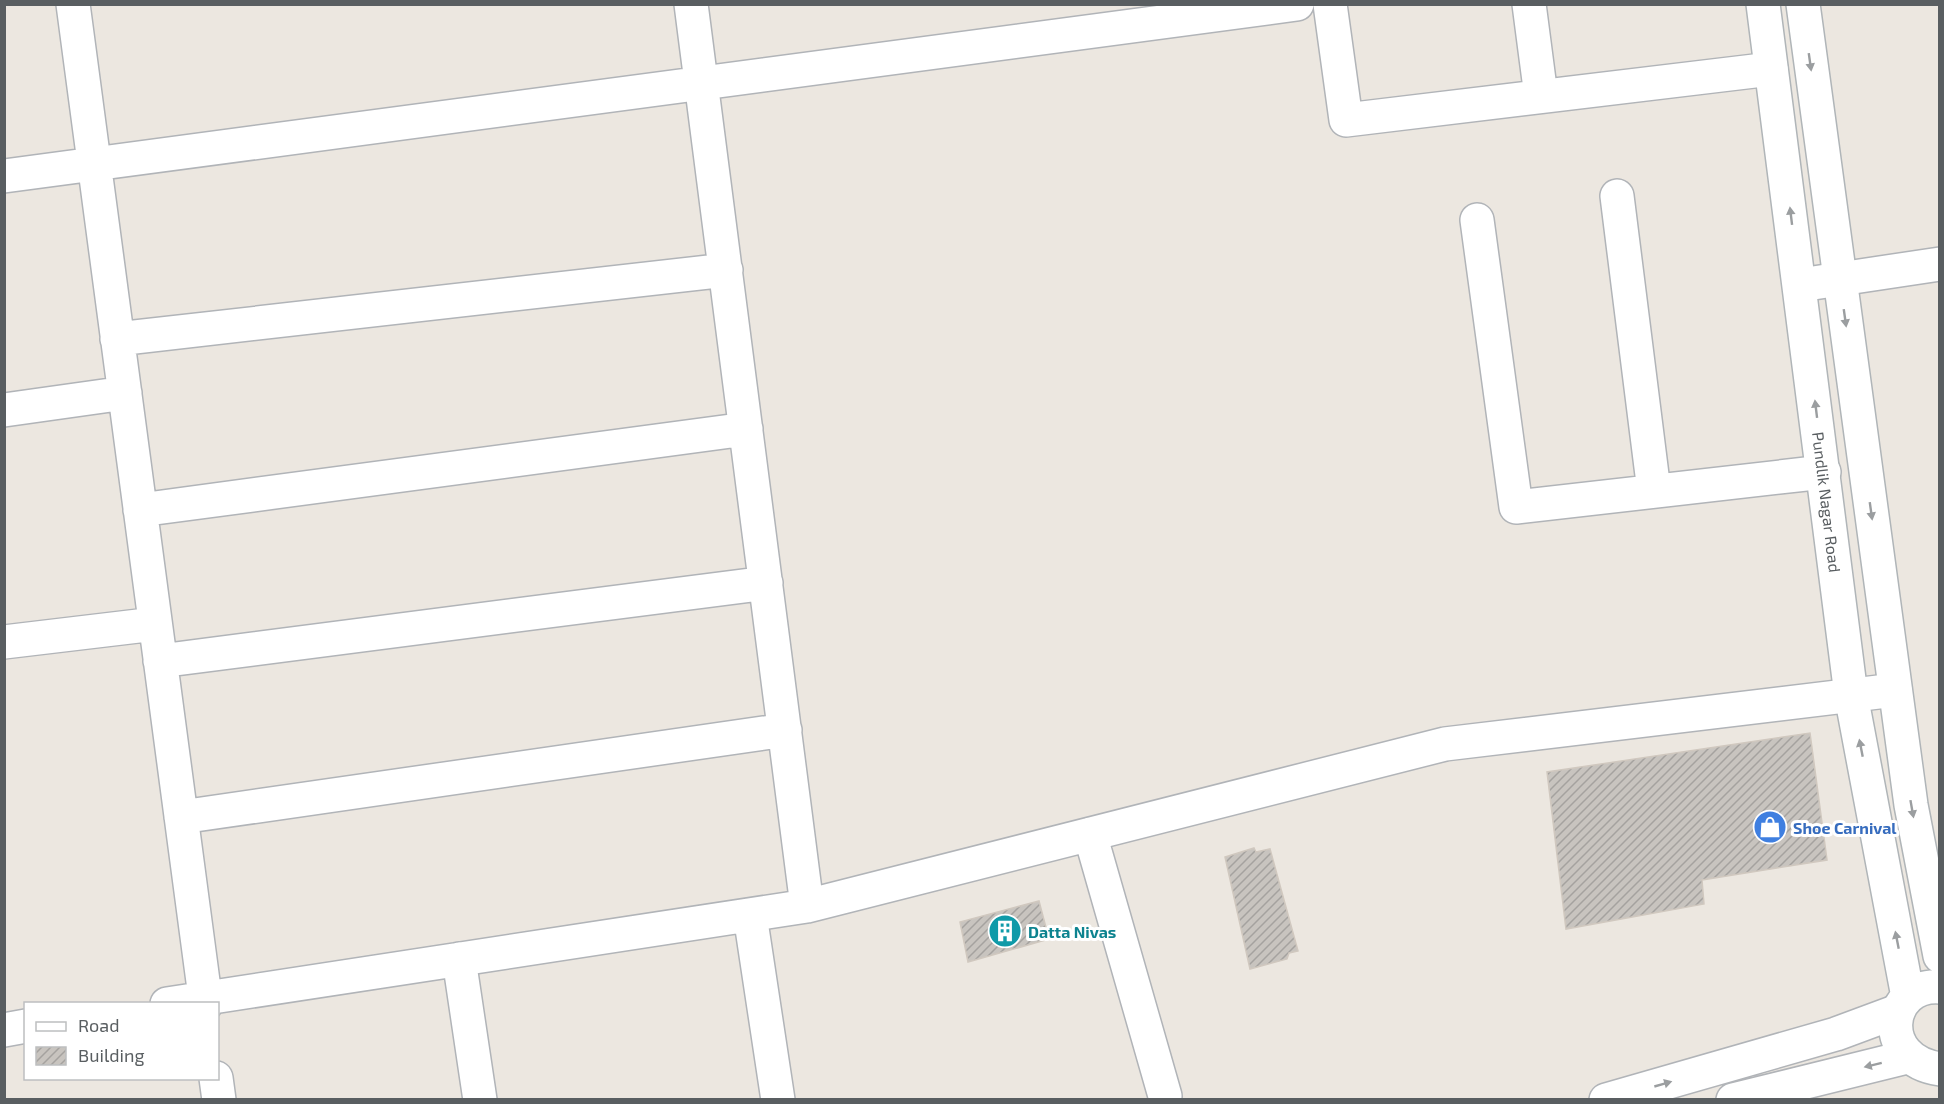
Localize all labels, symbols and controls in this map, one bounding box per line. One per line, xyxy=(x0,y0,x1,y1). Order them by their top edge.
one-way arrow xyxy=(1806,53,1815,72)
one-way arrow xyxy=(1786,206,1795,225)
one-way arrow xyxy=(1840,309,1849,328)
one-way arrow xyxy=(1811,400,1820,419)
street label: Pundlik Nagar Road xyxy=(1809,431,1845,573)
one-way arrow xyxy=(1866,502,1875,521)
one-way arrow xyxy=(1856,739,1865,758)
one-way arrow xyxy=(1907,799,1916,818)
shop icon: Shoe Carnival xyxy=(1752,809,1788,845)
place label: Shoe Carnival xyxy=(1793,818,1897,837)
building icon: Datta Nivas xyxy=(987,913,1023,949)
place label: Datta Nivas xyxy=(1028,922,1116,941)
one-way arrow xyxy=(1892,930,1901,949)
legend xyxy=(24,1002,219,1080)
text: Road xyxy=(78,1014,119,1036)
text: Building xyxy=(78,1044,145,1066)
one-way arrow xyxy=(1864,1061,1882,1071)
one-way arrow xyxy=(1654,1078,1672,1088)

